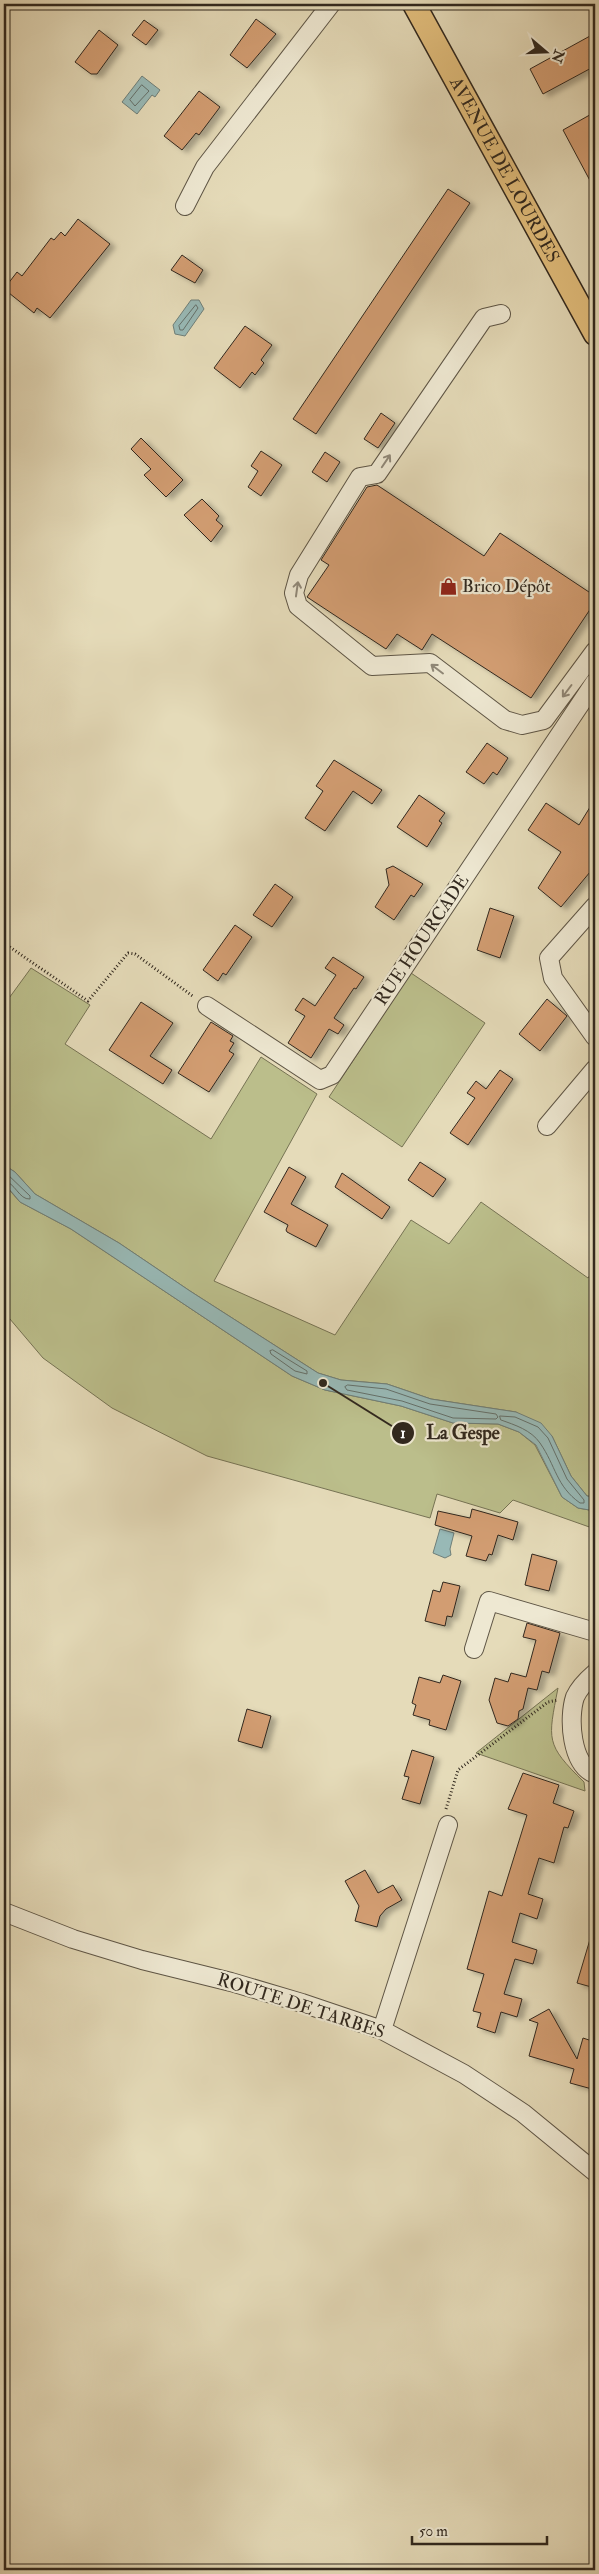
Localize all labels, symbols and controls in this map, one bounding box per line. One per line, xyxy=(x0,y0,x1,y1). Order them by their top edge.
north arrow xyxy=(522,28,572,78)
text: N xyxy=(548,46,568,65)
street label: AVENUE DE LOURDES xyxy=(444,72,565,267)
one-way arrow xyxy=(381,454,391,468)
place label: Brico Dépôt xyxy=(462,575,551,598)
shop icon: Brico Dépôt xyxy=(438,576,458,596)
one-way arrow xyxy=(292,581,302,597)
one-way arrow xyxy=(430,664,444,674)
one-way arrow xyxy=(562,684,573,697)
street label: RUE HOURCADE xyxy=(370,870,474,1010)
callout: La Gespe xyxy=(391,1416,509,1450)
text: La Gespe xyxy=(426,1421,500,1446)
text: 1 xyxy=(400,1424,406,1443)
street label: ROUTE DE TARBES xyxy=(214,1968,388,2044)
scale bar xyxy=(412,2514,546,2546)
text: 50 m xyxy=(419,2522,448,2541)

